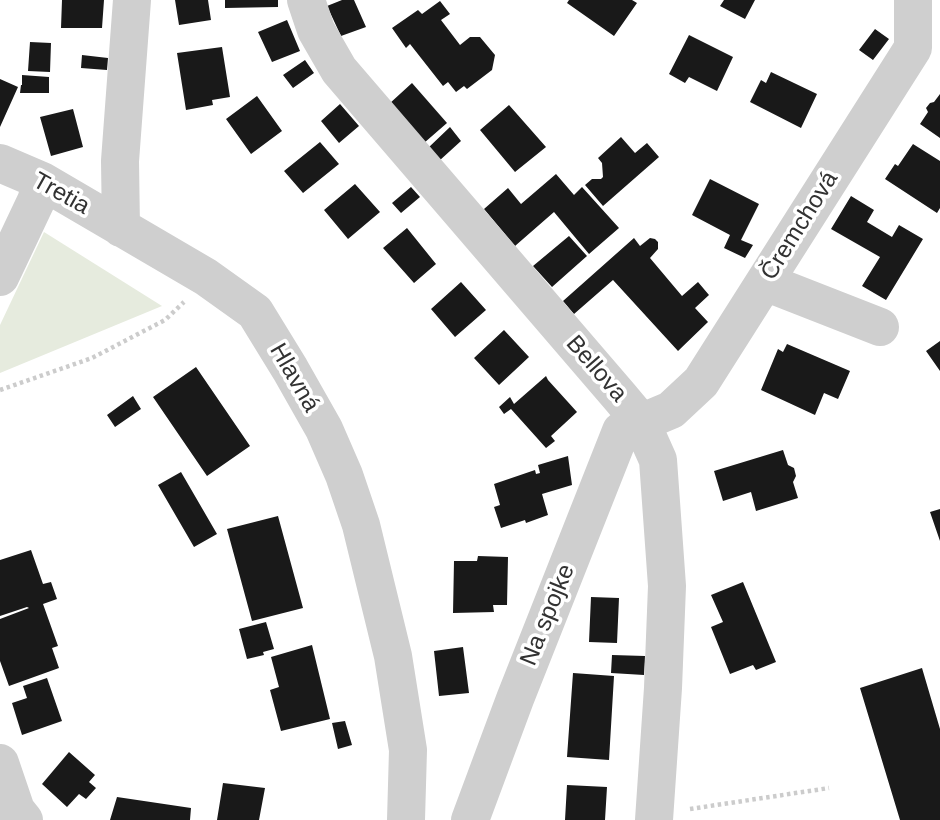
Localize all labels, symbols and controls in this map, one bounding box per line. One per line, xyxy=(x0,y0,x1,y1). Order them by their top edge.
street label: Čremchová xyxy=(755,166,845,286)
street label: Tretia xyxy=(28,167,94,221)
street label: Bellova xyxy=(559,330,633,408)
street label: Hlavná xyxy=(263,338,325,418)
street label: Na spojke xyxy=(515,560,581,670)

